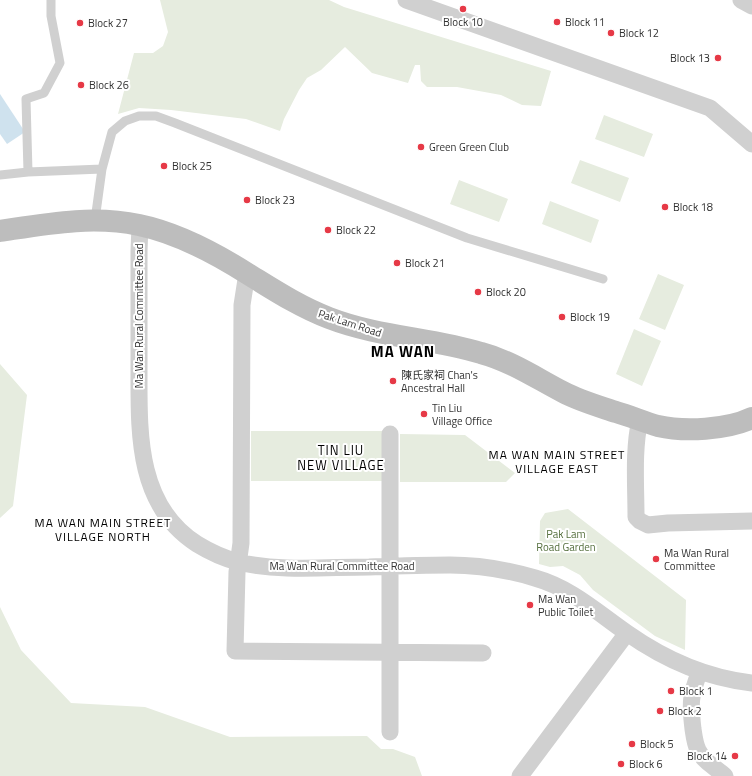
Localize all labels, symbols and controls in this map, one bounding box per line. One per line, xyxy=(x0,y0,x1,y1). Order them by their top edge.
marker: Block 10 xyxy=(458,4,468,14)
place label: Block 10 xyxy=(443,14,483,30)
place label: Block 11 xyxy=(565,14,605,30)
place label: Block 27 xyxy=(88,15,128,31)
marker: Block 11 xyxy=(552,17,562,27)
marker: Block 27 xyxy=(75,18,85,28)
place label: Block 12 xyxy=(619,25,659,41)
marker: Block 12 xyxy=(606,28,616,38)
place label: Block 13 xyxy=(670,50,710,66)
marker: Block 13 xyxy=(713,53,723,63)
place label: Block 26 xyxy=(89,77,129,93)
marker: Block 26 xyxy=(76,80,86,90)
place label: Green Green Club xyxy=(429,139,509,155)
marker: Green Green Club xyxy=(416,142,426,152)
place label: Block 25 xyxy=(172,158,212,174)
marker: Block 25 xyxy=(159,161,169,171)
place label: Block 23 xyxy=(255,192,295,208)
marker: Block 23 xyxy=(242,195,252,205)
place label: Block 18 xyxy=(673,199,713,215)
marker: Block 18 xyxy=(660,202,670,212)
place label: Block 22 xyxy=(336,222,376,238)
marker: Block 22 xyxy=(323,225,333,235)
street label: Ma Wan Rural Committee Road xyxy=(131,243,147,389)
place label: Block 21 xyxy=(405,255,445,271)
marker: Block 21 xyxy=(392,258,402,268)
place label: Block 20 xyxy=(486,284,526,300)
marker: Block 20 xyxy=(473,287,483,297)
street label: Pak Lam Road xyxy=(316,305,384,341)
place label: Block 19 xyxy=(570,309,610,325)
marker: Block 19 xyxy=(557,312,567,322)
district label: MA WAN xyxy=(371,340,435,363)
place label: 陳氏家祠 Chan's Ancestral Hall xyxy=(401,367,478,396)
marker: 陳氏家祠 Chan's Ancestral Hall xyxy=(388,376,398,386)
place label: Tin Liu Village Office xyxy=(432,400,493,429)
marker: Tin Liu Village Office xyxy=(419,409,429,419)
district label: TIN LIU NEW VILLAGE xyxy=(297,440,385,475)
district label: MA WAN MAIN STREET VILLAGE EAST xyxy=(489,445,625,478)
district label: MA WAN MAIN STREET VILLAGE NORTH xyxy=(35,513,171,546)
park label: Pak Lam Road Garden xyxy=(536,526,596,555)
place label: Ma Wan Rural Committee xyxy=(664,545,729,574)
marker: Ma Wan Rural Committee xyxy=(651,554,661,564)
street label: Ma Wan Rural Committee Road xyxy=(269,558,415,574)
place label: Ma Wan Public Toilet xyxy=(538,591,593,620)
marker: Ma Wan Public Toilet xyxy=(525,600,535,610)
place label: Block 1 xyxy=(679,683,713,699)
marker: Block 1 xyxy=(666,686,676,696)
place label: Block 2 xyxy=(668,703,702,719)
marker: Block 2 xyxy=(655,706,665,716)
place label: Block 5 xyxy=(640,736,674,752)
marker: Block 5 xyxy=(627,739,637,749)
place label: Block 14 xyxy=(687,748,727,764)
marker: Block 14 xyxy=(730,751,740,761)
place label: Block 6 xyxy=(629,756,663,772)
marker: Block 6 xyxy=(616,759,626,769)

